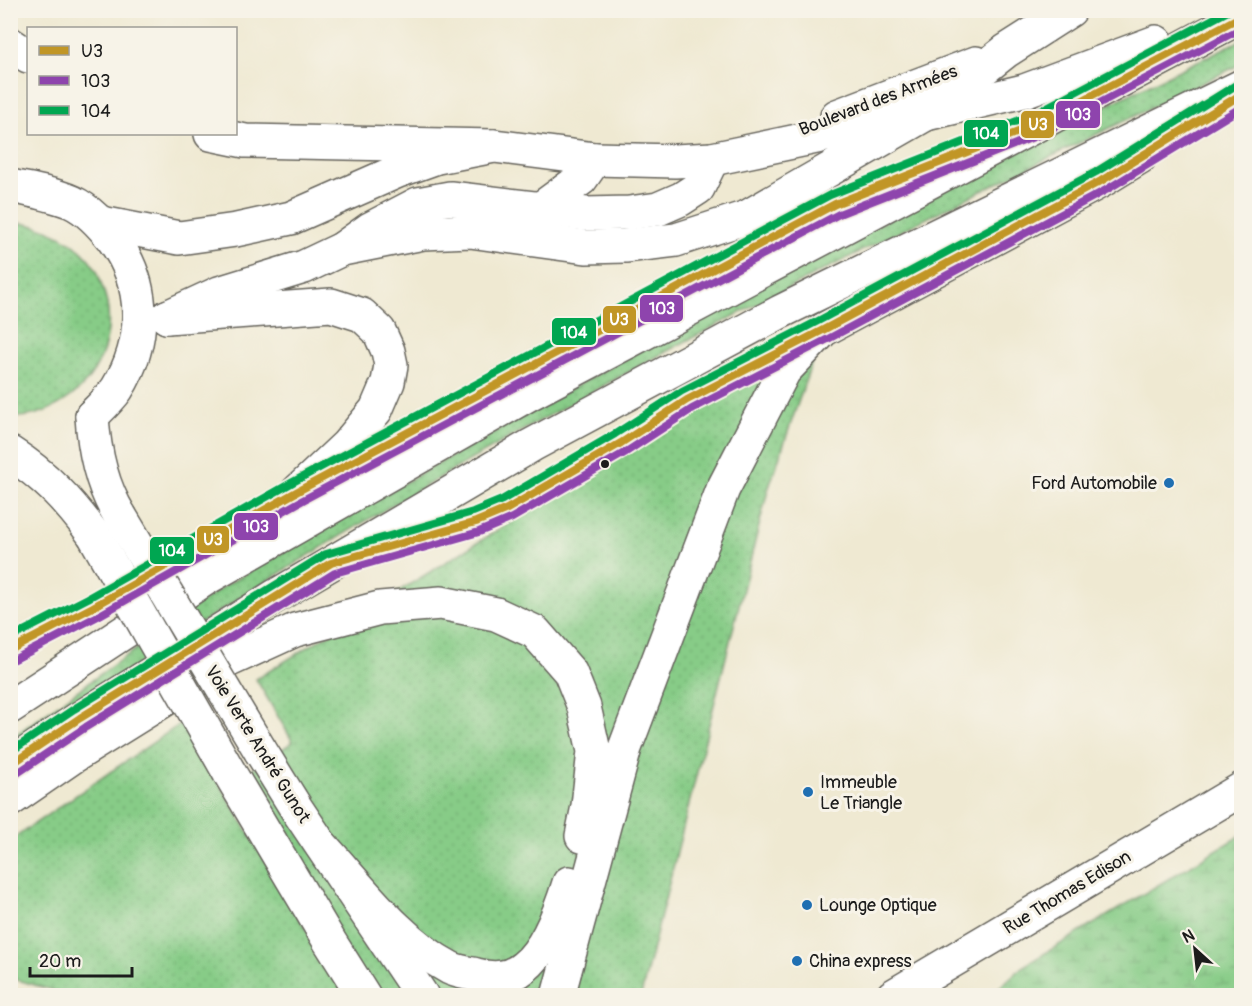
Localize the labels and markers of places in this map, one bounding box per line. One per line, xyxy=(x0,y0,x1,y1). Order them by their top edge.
unlabelled marker xyxy=(599,458,611,470)
place label: Ford Automobile xyxy=(1031,472,1157,495)
marker: Ford Automobile xyxy=(1162,476,1176,490)
place label: Immeuble Le Triangle xyxy=(820,771,902,815)
marker: Immeuble Le Triangle xyxy=(801,785,815,799)
place label: Lounge Optique xyxy=(819,894,937,917)
marker: Lounge Optique xyxy=(800,898,814,912)
place label: China express xyxy=(809,950,912,973)
marker: China express xyxy=(790,954,804,968)

